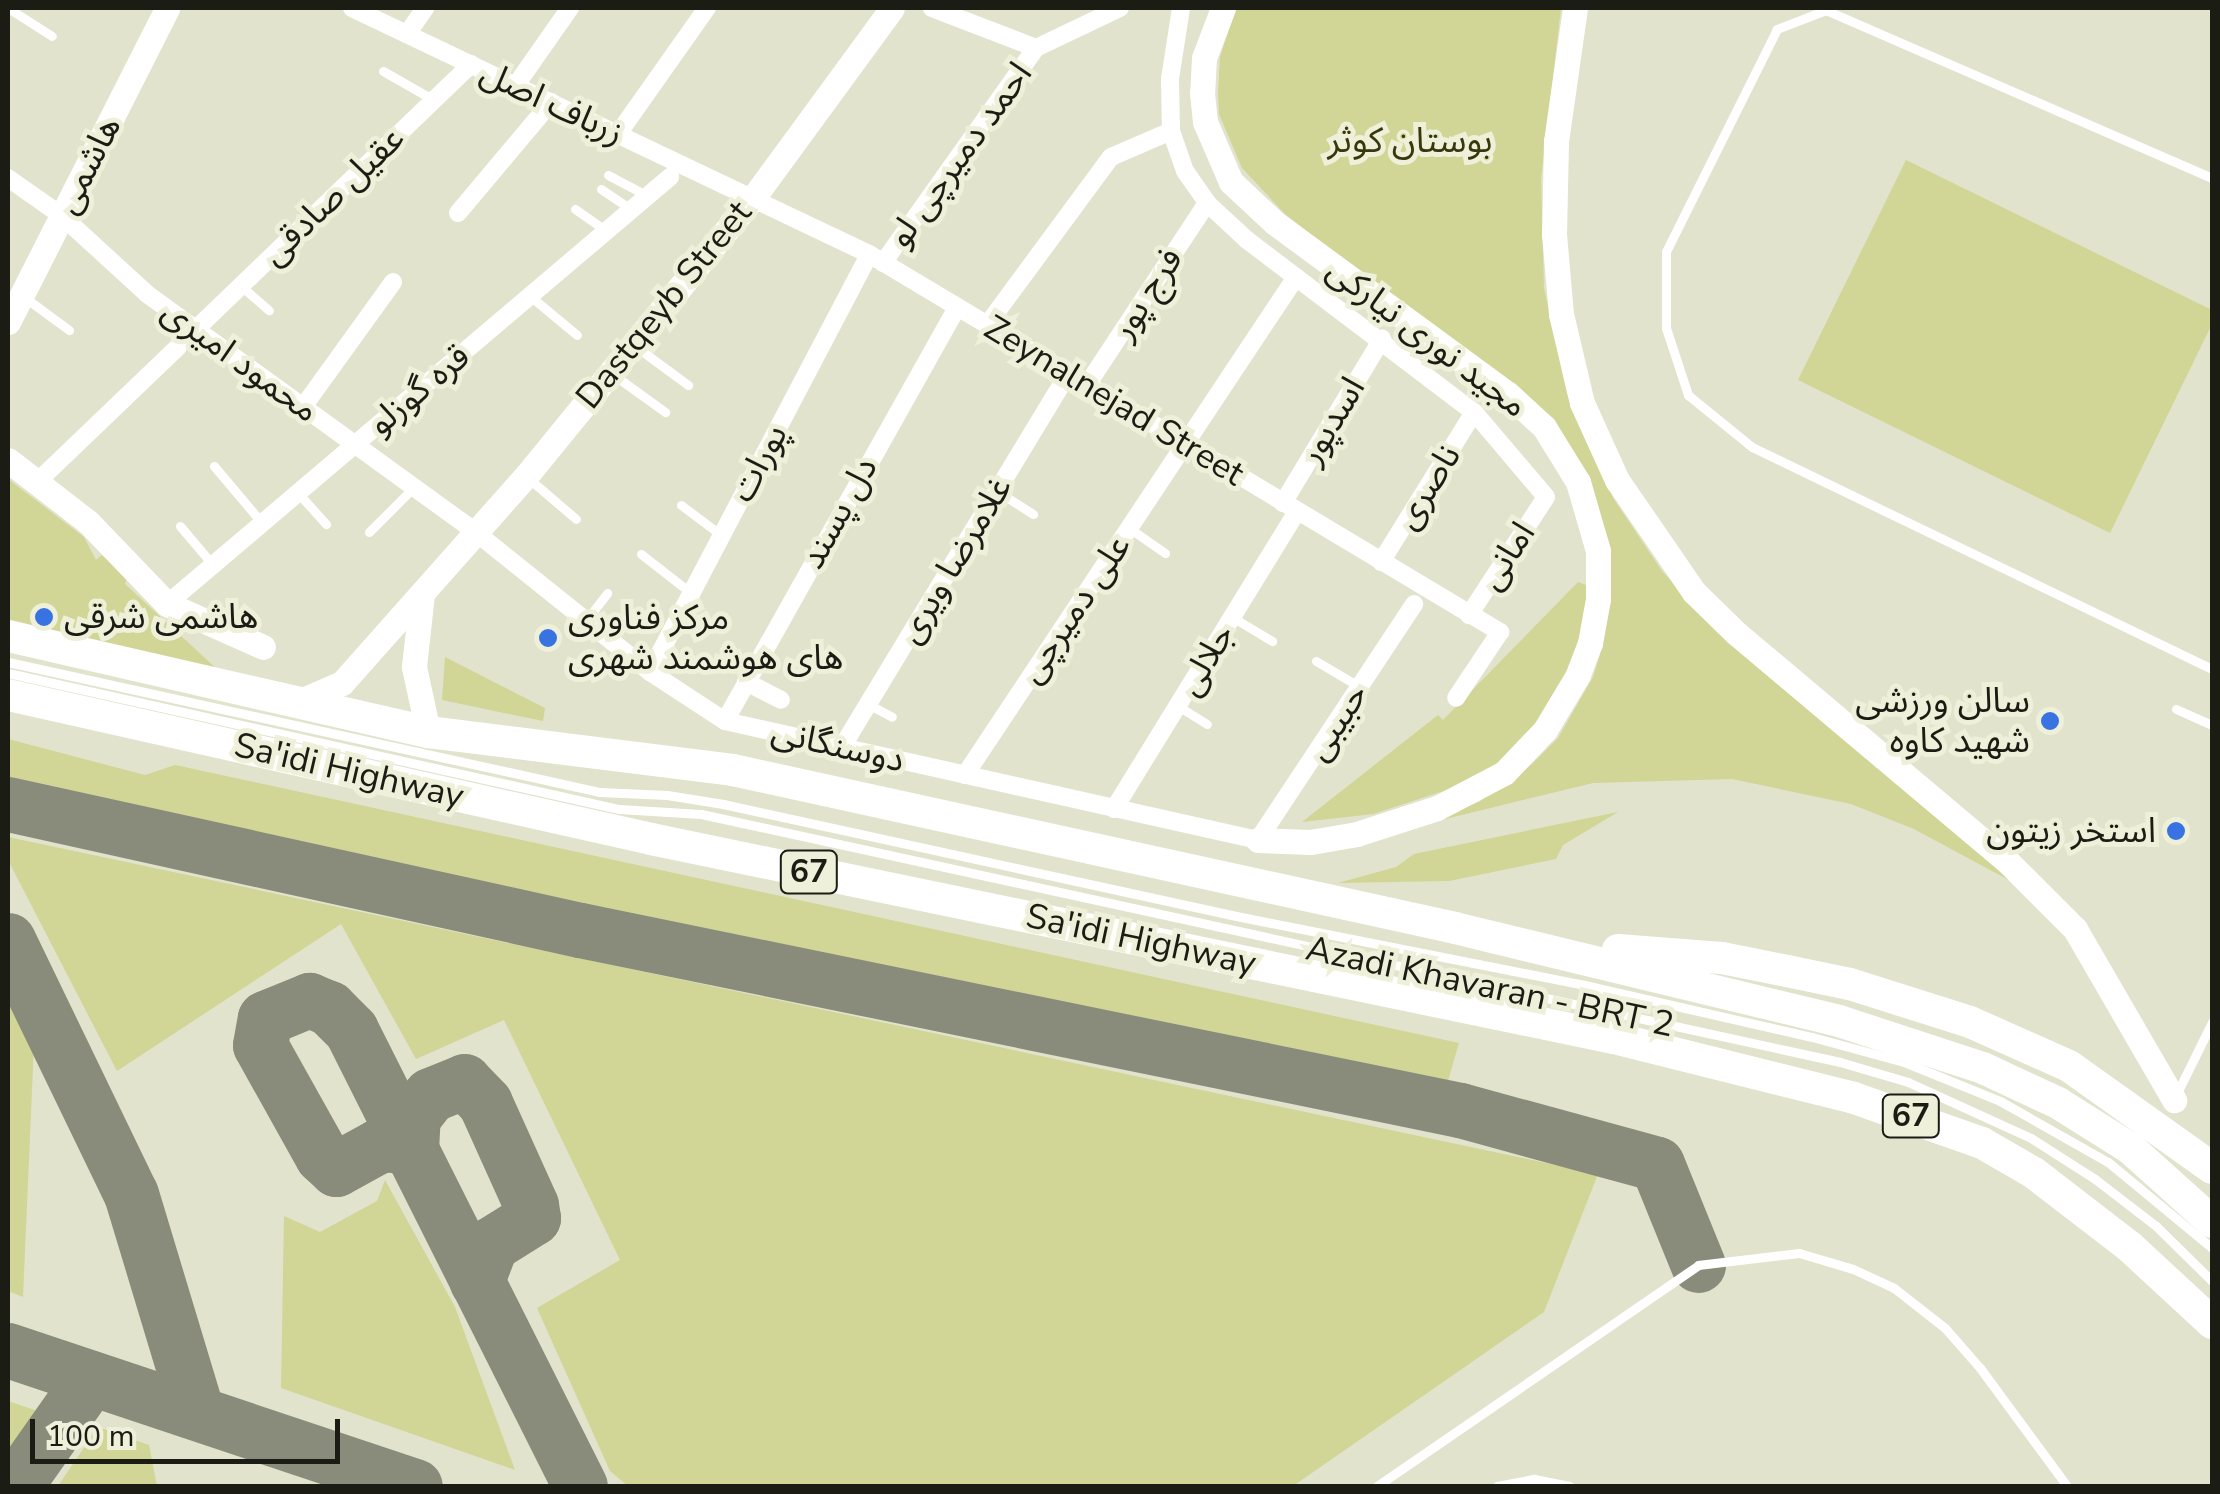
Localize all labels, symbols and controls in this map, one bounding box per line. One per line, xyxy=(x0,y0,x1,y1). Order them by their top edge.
street label: زرباف اصل xyxy=(474,52,630,154)
street label: احمد دمیرچی لو xyxy=(879,54,1041,256)
street label: هاشمی xyxy=(46,109,130,221)
street label: عقیل صادقی xyxy=(253,118,413,274)
park label: بوستان کوثر xyxy=(1328,120,1492,162)
street label: Dastqeyb Street xyxy=(567,193,761,417)
street label: فرج پور xyxy=(1102,240,1192,348)
street label: مجید نوری نیارکی xyxy=(1319,249,1535,427)
street label: محمود امیری xyxy=(153,290,327,432)
street label: Zeynalnejad Street xyxy=(977,307,1251,495)
street label: قره گوزلو xyxy=(360,335,478,445)
street label: اسدپور xyxy=(1290,370,1374,472)
street label: پورات xyxy=(721,417,797,509)
street label: ناصری xyxy=(1386,437,1470,537)
street label: دل پسند xyxy=(791,450,887,576)
street label: غلامرضا ویری xyxy=(889,469,1021,651)
street label: امانی xyxy=(1470,514,1544,598)
street label: علی دمیرچی xyxy=(1010,527,1140,691)
place label: هاشمی شرقی xyxy=(64,596,258,638)
place label: مرکز فناوری های هوشمند شهری xyxy=(568,597,843,679)
marker: هاشمی شرقی xyxy=(33,606,55,628)
street label: جلالی xyxy=(1168,616,1244,704)
marker: مرکز فناوری های هوشمند شهری xyxy=(537,627,559,649)
street label: حبیبی xyxy=(1297,676,1377,768)
place label: سالن ورزشی شهید کاوه xyxy=(1855,680,2030,762)
street label: دوسنگانی xyxy=(768,710,908,782)
marker: سالن ورزشی شهید کاوه xyxy=(2039,710,2061,732)
street label: Sa'idi Highway xyxy=(230,724,468,818)
place label: استخر زیتون xyxy=(1986,810,2156,852)
marker: استخر زیتون xyxy=(2165,820,2187,842)
road number: 67 xyxy=(779,845,839,899)
street label: Sa'idi Highway xyxy=(1022,895,1260,985)
street label: Azadi Khavaran - BRT 2 xyxy=(1302,927,1678,1047)
road number: 67 xyxy=(1881,1089,1941,1143)
scale bar xyxy=(35,1399,345,1461)
text: 100 m xyxy=(47,1416,134,1457)

